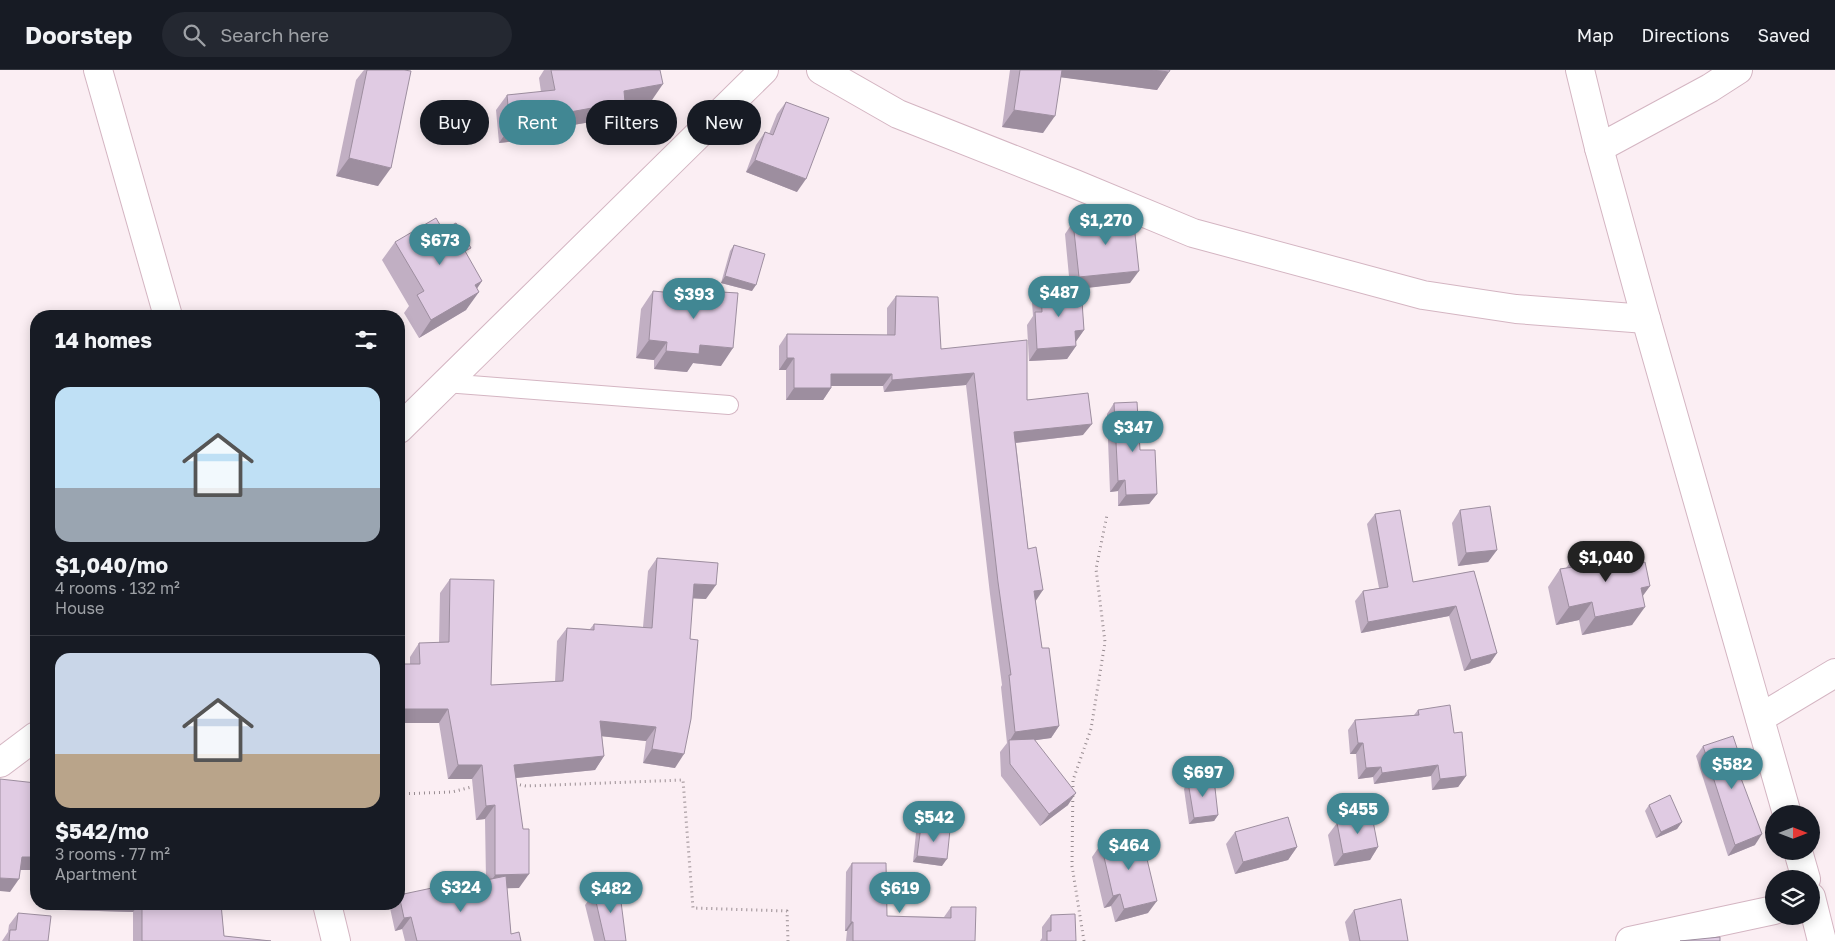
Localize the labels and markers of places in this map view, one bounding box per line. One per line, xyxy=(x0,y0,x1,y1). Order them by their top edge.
pin: $1,270 xyxy=(1065,204,1147,246)
pin: $673 xyxy=(410,224,470,266)
pin: $487 xyxy=(1029,276,1089,318)
pin: $393 xyxy=(664,278,724,320)
pin: $347 xyxy=(1103,410,1163,453)
pin: $1,040 xyxy=(1565,540,1647,583)
pin: $582 xyxy=(1702,748,1762,790)
pin: $697 xyxy=(1173,756,1233,798)
pin: $455 xyxy=(1328,792,1388,835)
pin: $542 xyxy=(904,800,964,843)
pin: $464 xyxy=(1099,828,1159,871)
pin: $324 xyxy=(431,870,491,913)
pin: $482 xyxy=(581,872,641,914)
pin: $619 xyxy=(870,872,930,914)

